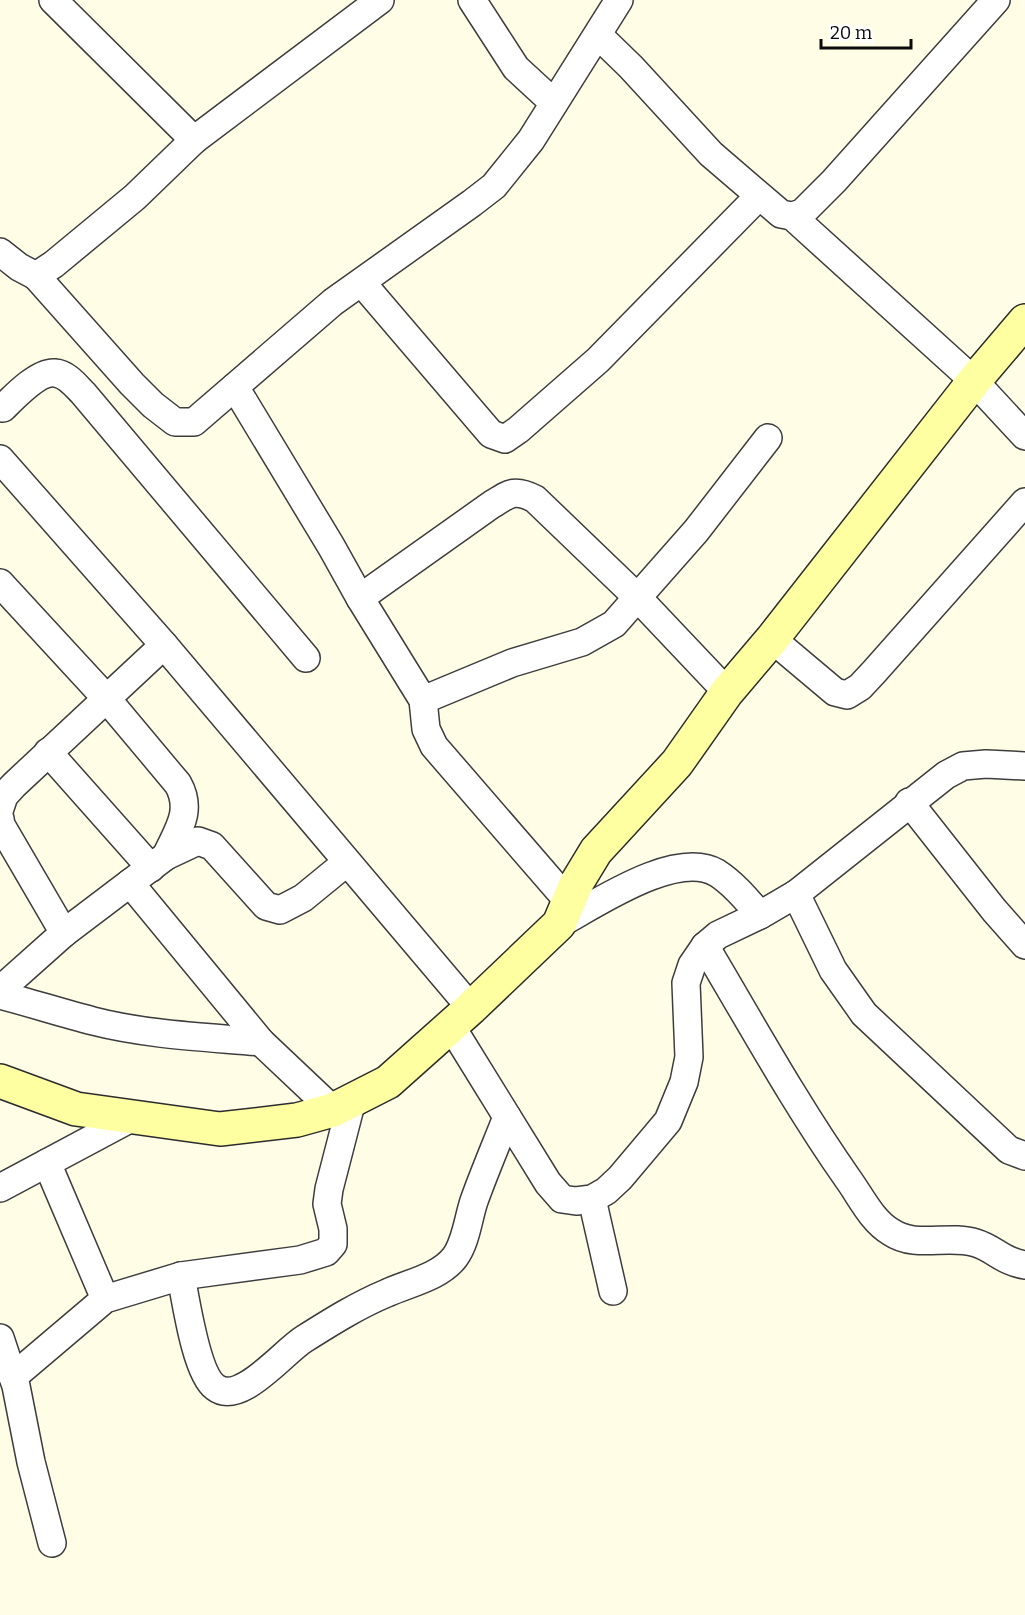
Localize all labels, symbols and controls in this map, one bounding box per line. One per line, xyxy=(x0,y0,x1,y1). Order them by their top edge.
scale bar xyxy=(821,12,911,50)
text: 20 m xyxy=(830,22,872,44)

